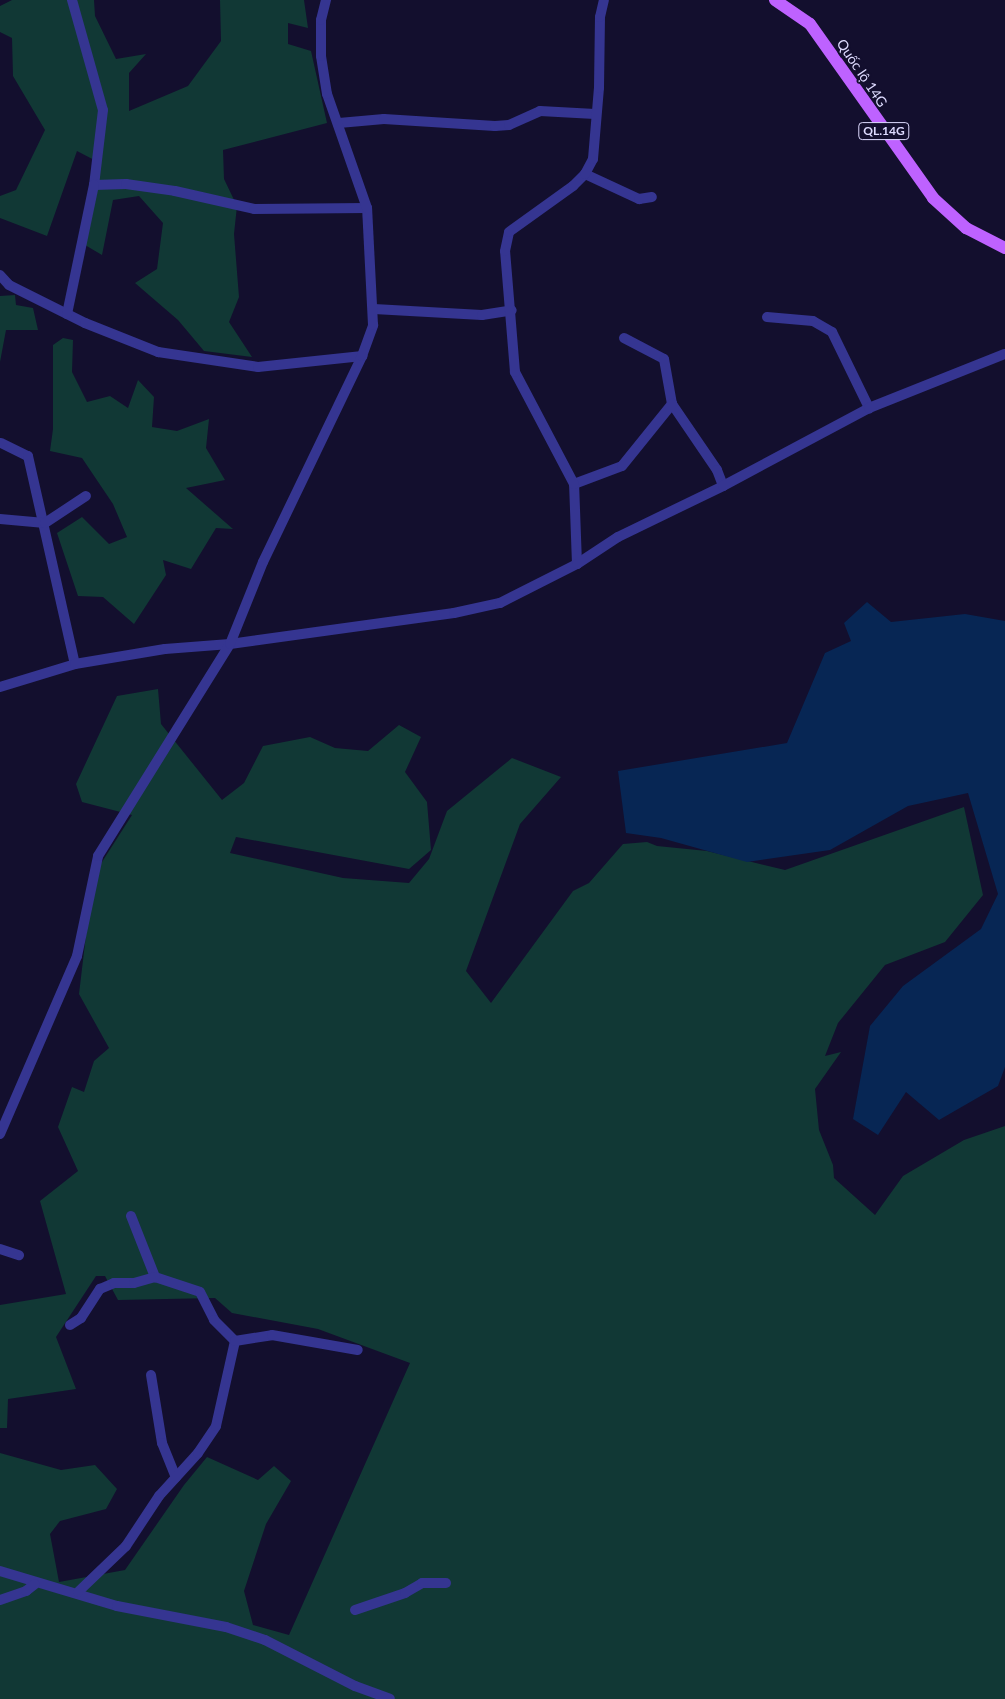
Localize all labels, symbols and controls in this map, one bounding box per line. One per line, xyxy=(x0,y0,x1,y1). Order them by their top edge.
street label: Quốc lộ 14G xyxy=(833,36,891,110)
road number: QL.14G xyxy=(858,122,910,140)

